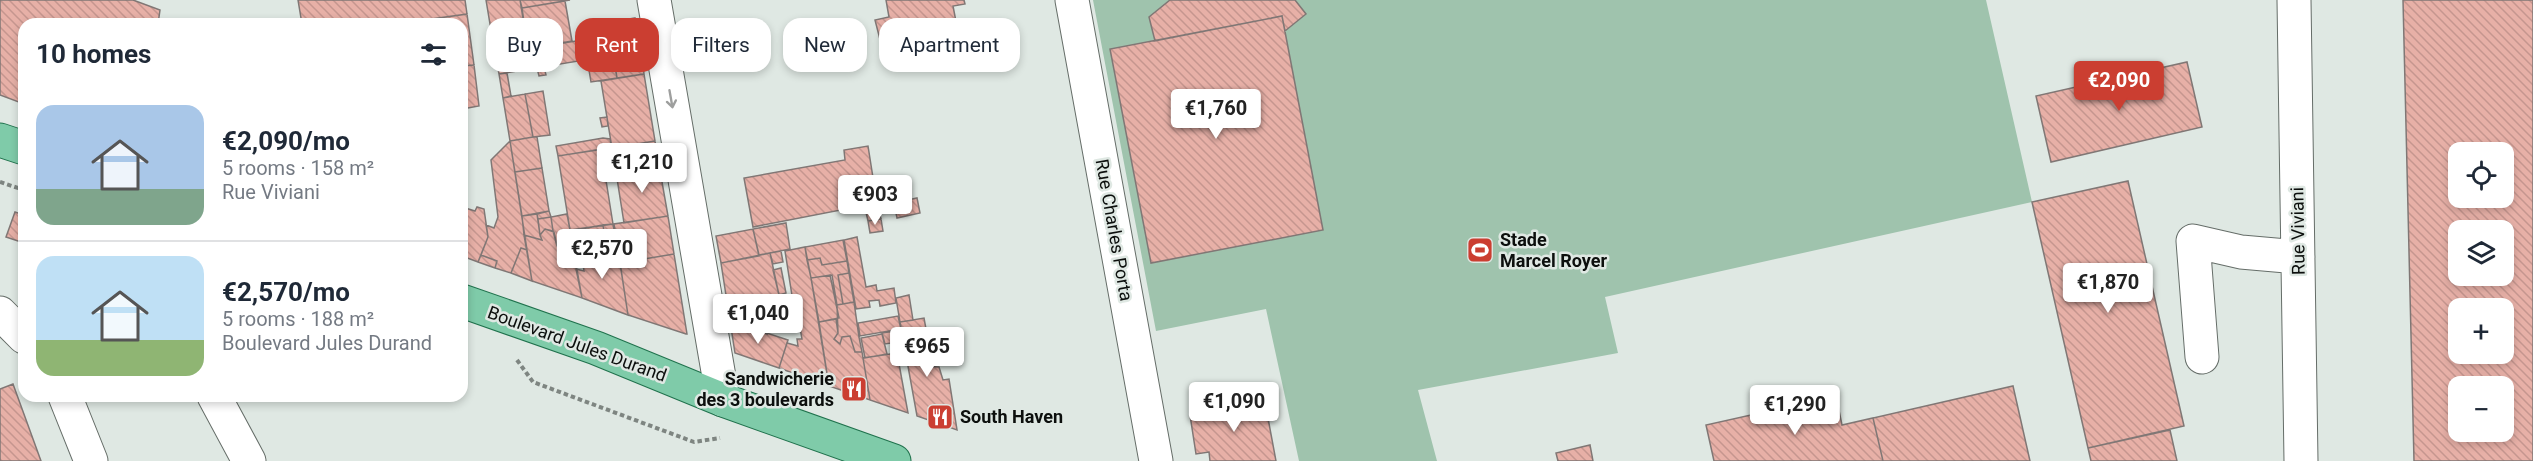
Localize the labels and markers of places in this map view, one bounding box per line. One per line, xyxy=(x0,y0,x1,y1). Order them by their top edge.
pin: €2,090 xyxy=(2070,61,2168,112)
pin: €1,760 xyxy=(1167,89,1265,140)
pin: €1,210 xyxy=(593,143,691,194)
pin: €903 xyxy=(839,175,911,226)
pin: €2,570 xyxy=(553,229,651,280)
place label: Stade Marcel Royer xyxy=(1500,229,1607,271)
sports icon: Stade Marcel Royer xyxy=(1465,235,1495,265)
pin: €1,870 xyxy=(2059,263,2157,314)
pin: €1,040 xyxy=(709,294,807,345)
pin: €965 xyxy=(891,327,963,378)
place label: Sandwicherie des 3 boulevards xyxy=(696,368,834,410)
restaurant icon: Sandwicherie des 3 boulevards xyxy=(839,374,869,404)
pin: €1,090 xyxy=(1185,382,1283,433)
pin: €1,290 xyxy=(1746,385,1844,436)
restaurant icon: South Haven xyxy=(925,402,955,432)
place label: South Haven xyxy=(960,406,1063,427)

